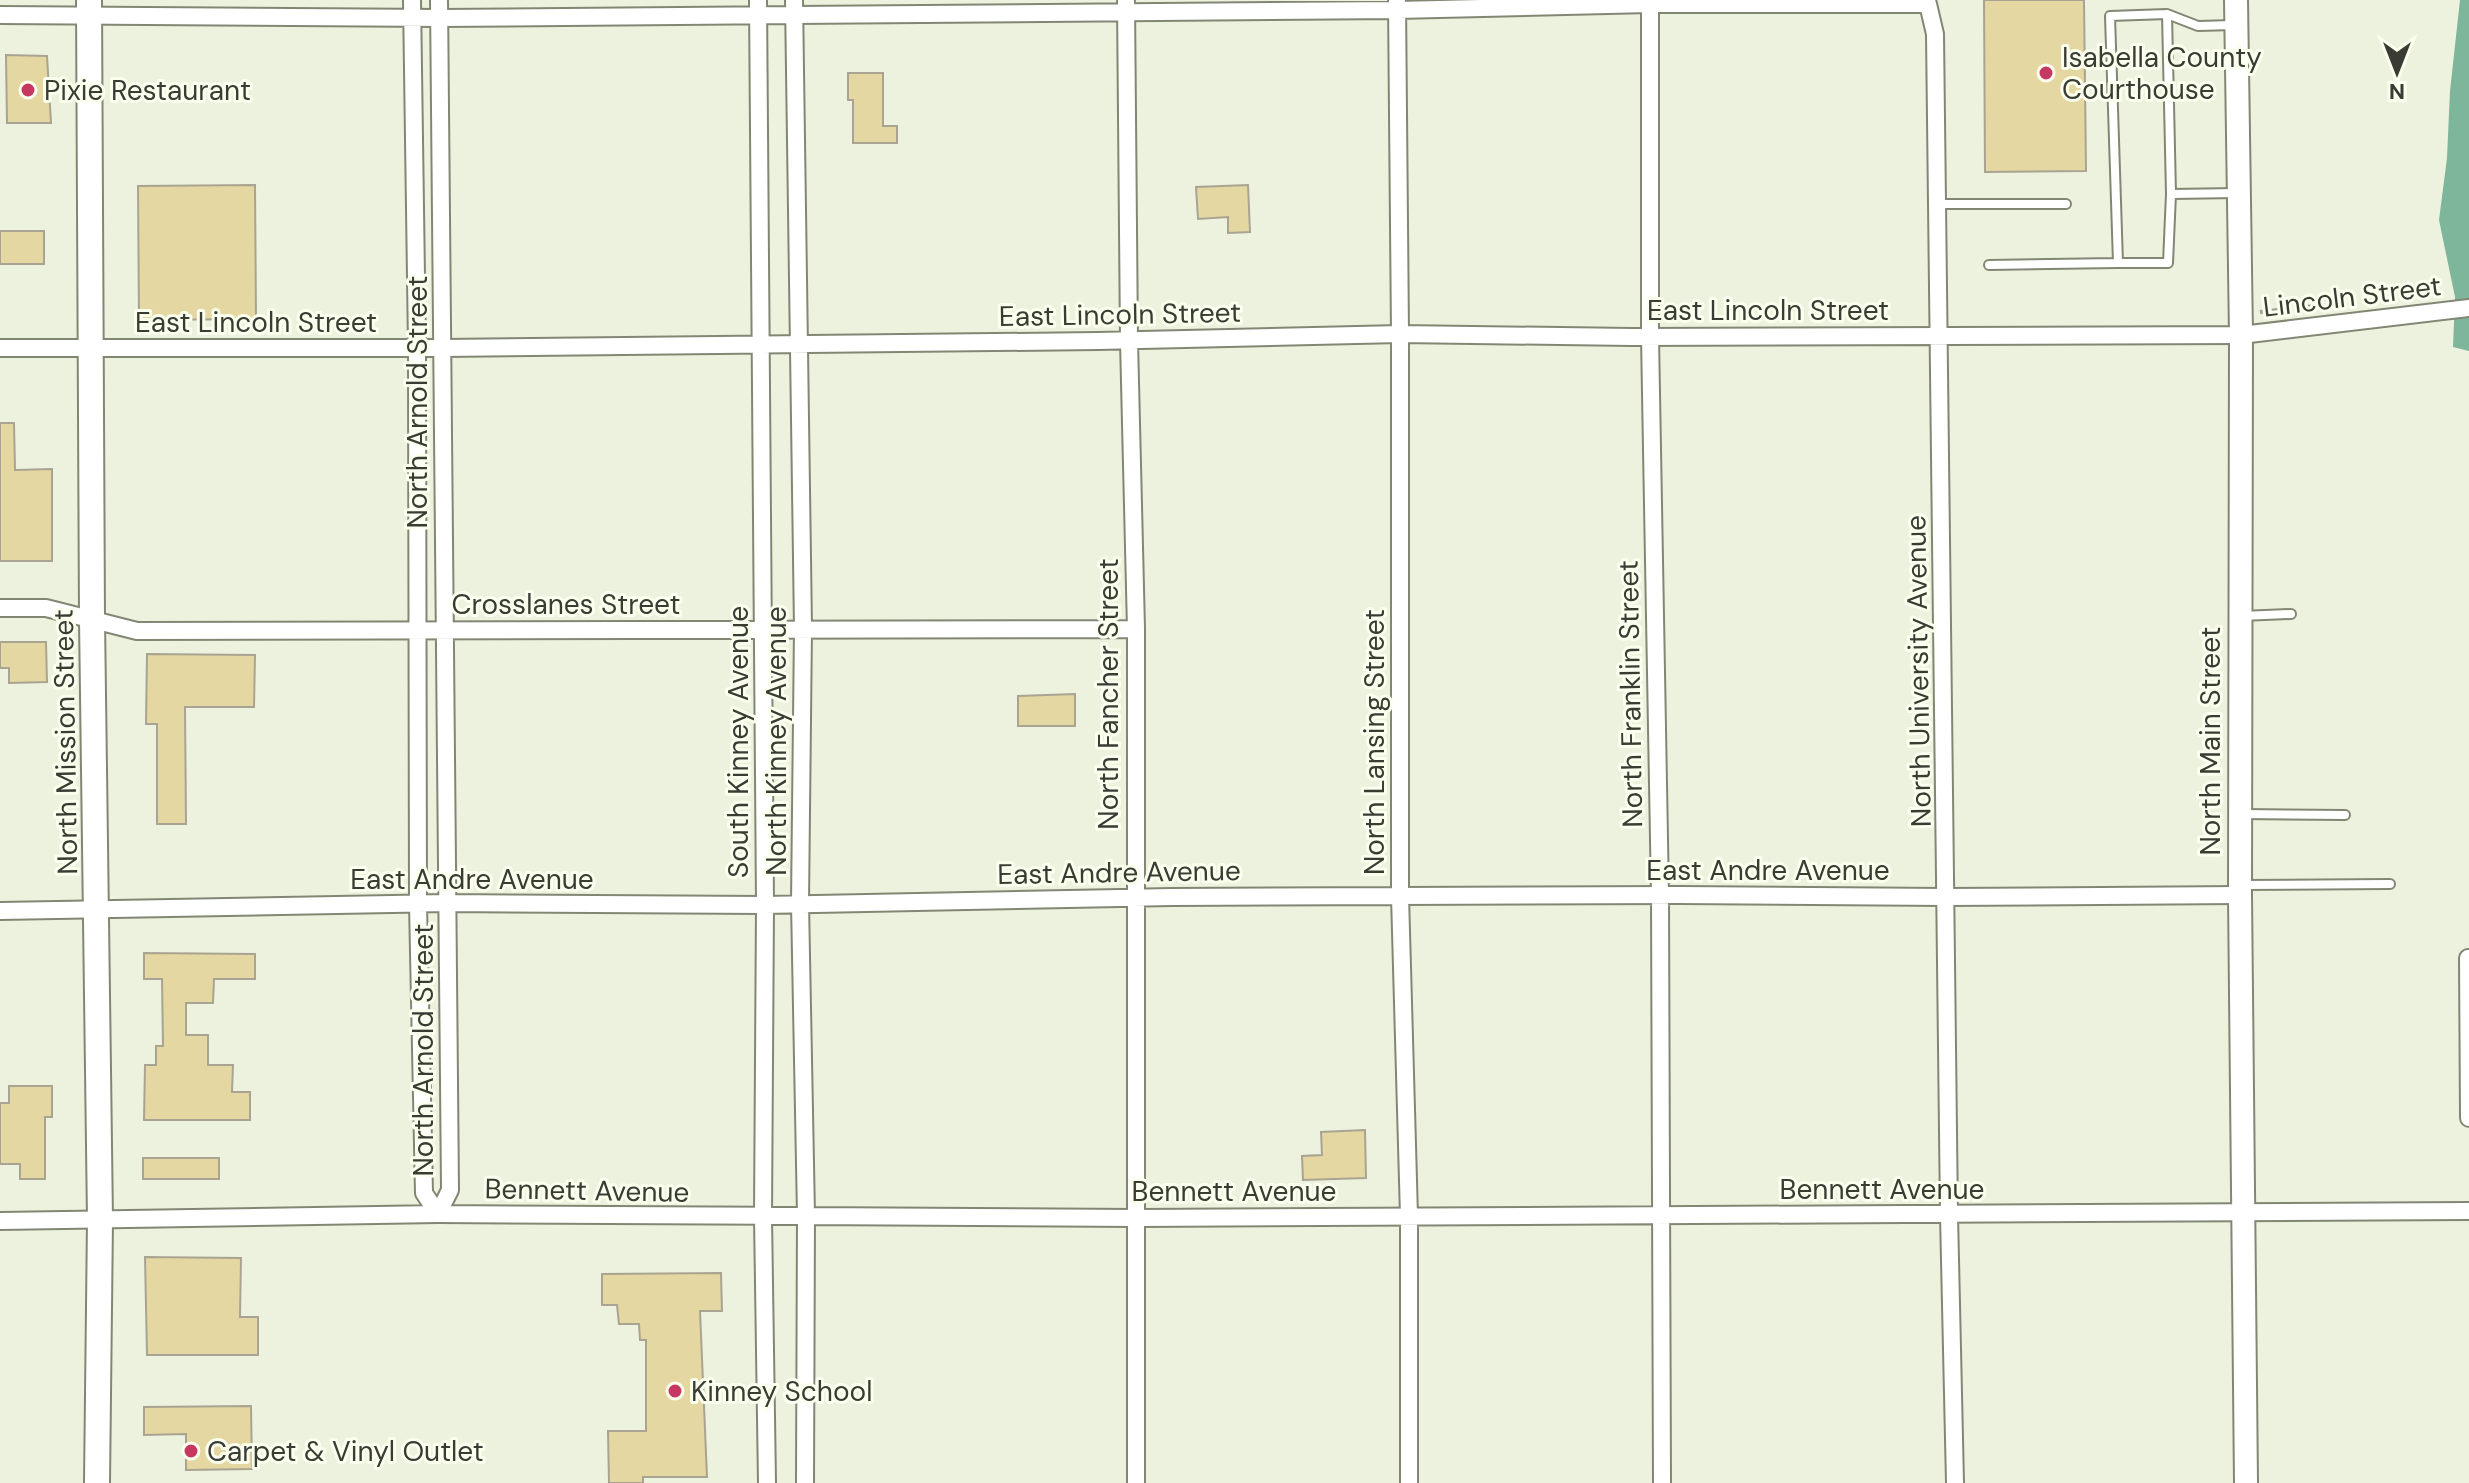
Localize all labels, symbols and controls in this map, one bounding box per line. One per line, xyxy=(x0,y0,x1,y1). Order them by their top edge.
north arrow xyxy=(2357,32,2437,112)
place label: Isabella County Courthouse xyxy=(2062,39,2262,108)
marker: Isabella County Courthouse xyxy=(2037,64,2055,82)
place label: Pixie Restaurant xyxy=(44,72,251,109)
text: N xyxy=(2389,77,2405,106)
marker: Pixie Restaurant xyxy=(19,81,37,99)
street label: Lincoln Street xyxy=(2261,267,2443,326)
street label: North Arnold Street xyxy=(399,275,436,529)
street label: East Lincoln Street xyxy=(1647,292,1889,329)
street label: East Lincoln Street xyxy=(999,294,1241,335)
street label: East Lincoln Street xyxy=(135,304,377,341)
street label: North University Avenue xyxy=(1897,515,1940,827)
street label: North Fancher Street xyxy=(1090,558,1127,830)
street label: North Franklin Street xyxy=(1610,560,1651,828)
street label: Crosslanes Street xyxy=(452,586,680,623)
street label: South Kinney Avenue xyxy=(720,606,757,878)
street label: North Kinney Avenue xyxy=(758,606,795,876)
street label: North Mission Street xyxy=(45,609,86,875)
street label: North Lansing Street xyxy=(1356,609,1393,875)
street label: North Main Street xyxy=(2192,626,2229,856)
street label: East Andre Avenue xyxy=(997,852,1241,893)
street label: East Andre Avenue xyxy=(1646,852,1890,889)
street label: East Andre Avenue xyxy=(350,861,594,898)
street label: North Arnold Street xyxy=(405,923,442,1177)
street label: Bennett Avenue xyxy=(484,1170,690,1211)
street label: Bennett Avenue xyxy=(1780,1171,1984,1208)
street label: Bennett Avenue xyxy=(1132,1173,1336,1210)
place label: Kinney School xyxy=(691,1373,872,1410)
marker: Kinney School xyxy=(666,1382,684,1400)
place label: Carpet & Vinyl Outlet xyxy=(207,1433,484,1470)
marker: Carpet & Vinyl Outlet xyxy=(182,1442,200,1460)

